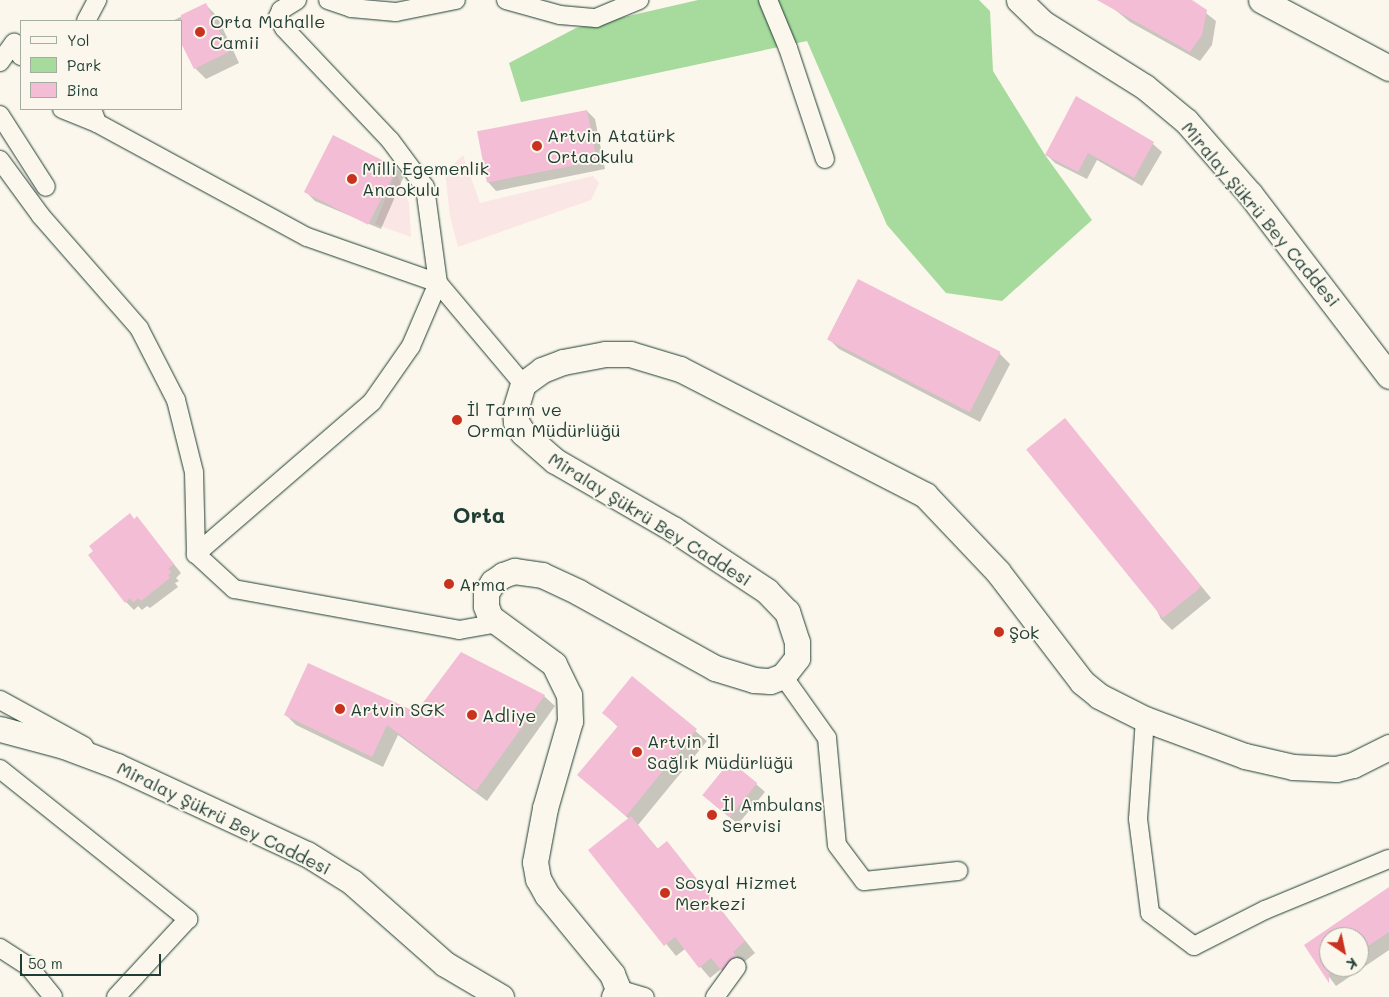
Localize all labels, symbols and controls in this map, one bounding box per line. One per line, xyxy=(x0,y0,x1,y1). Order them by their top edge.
place label: Orta Mahalle Camii xyxy=(210,11,325,54)
legend xyxy=(20,20,182,110)
marker: Orta Mahalle Camii xyxy=(194,26,206,38)
text: Yol xyxy=(67,30,90,50)
text: Park xyxy=(67,55,101,75)
text: Bina xyxy=(67,80,99,100)
street label: Miralay Şükrü Bey Caddesi xyxy=(1177,117,1345,311)
place label: Artvin Atatürk Ortaokulu xyxy=(547,125,675,168)
marker: Artvin Atatürk Ortaokulu xyxy=(531,140,543,152)
place label: Milli Egemenlik Anaokulu xyxy=(362,158,489,200)
marker: Milli Egemenlik Anaokulu xyxy=(346,173,358,185)
place label: İl Tarım ve Orman Müdürlüğü xyxy=(467,399,621,442)
marker: İl Tarım ve Orman Müdürlüğü xyxy=(451,414,463,426)
street label: Miralay Şükrü Bey Caddesi xyxy=(545,448,755,590)
district label: Orta xyxy=(453,502,505,528)
place label: Arma xyxy=(459,573,506,595)
marker: Arma xyxy=(443,578,455,590)
place label: Şok xyxy=(1009,621,1039,643)
marker: Şok xyxy=(993,626,1005,638)
place label: Artvin SGK xyxy=(350,698,445,720)
marker: Artvin SGK xyxy=(334,703,346,715)
place label: Adliye xyxy=(482,704,536,726)
marker: Adliye xyxy=(466,709,478,721)
place label: Artvin İl Sağlık Müdürlüğü xyxy=(647,731,793,774)
marker: Artvin İl Sağlık Müdürlüğü xyxy=(631,746,643,758)
street label: Miralay Şükrü Bey Caddesi xyxy=(114,757,334,879)
place label: İl Ambulans Servisi xyxy=(722,794,823,836)
marker: İl Ambulans Servisi xyxy=(706,809,718,821)
place label: Sosyal Hizmet Merkezi xyxy=(675,872,797,914)
marker: Sosyal Hizmet Merkezi xyxy=(659,887,671,899)
north arrow xyxy=(1319,927,1369,977)
scale bar xyxy=(22,944,164,976)
text: 50 m xyxy=(28,953,63,973)
text: K xyxy=(1343,954,1361,974)

